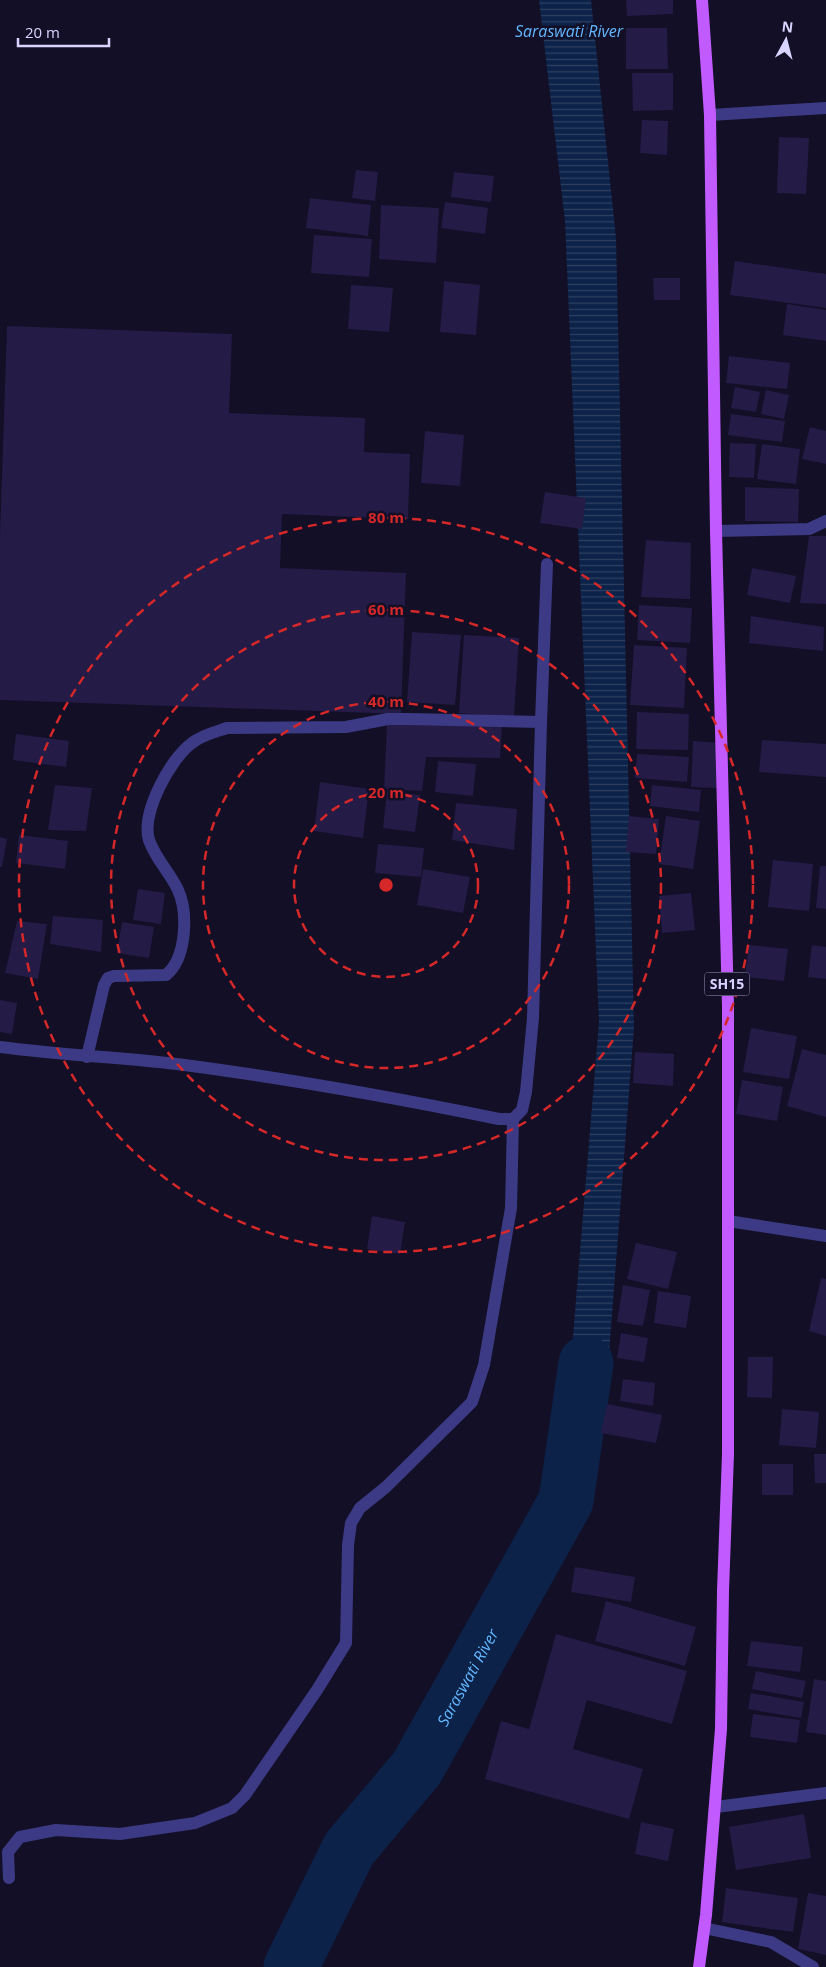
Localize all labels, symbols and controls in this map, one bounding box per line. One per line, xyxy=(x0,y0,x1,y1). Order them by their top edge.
scale bar xyxy=(18,15,109,47)
north arrow xyxy=(761,15,811,65)
text: N xyxy=(781,16,794,37)
water label: Saraswati River xyxy=(515,20,624,42)
text: 20 m xyxy=(25,22,60,42)
text: 80 m xyxy=(368,507,404,527)
text: 60 m xyxy=(368,599,404,619)
text: 40 m xyxy=(368,691,404,711)
text: 20 m xyxy=(368,782,404,802)
centre of rings xyxy=(377,876,395,894)
road number: SH15 xyxy=(704,972,750,996)
water label: Saraswati River xyxy=(432,1624,504,1730)

